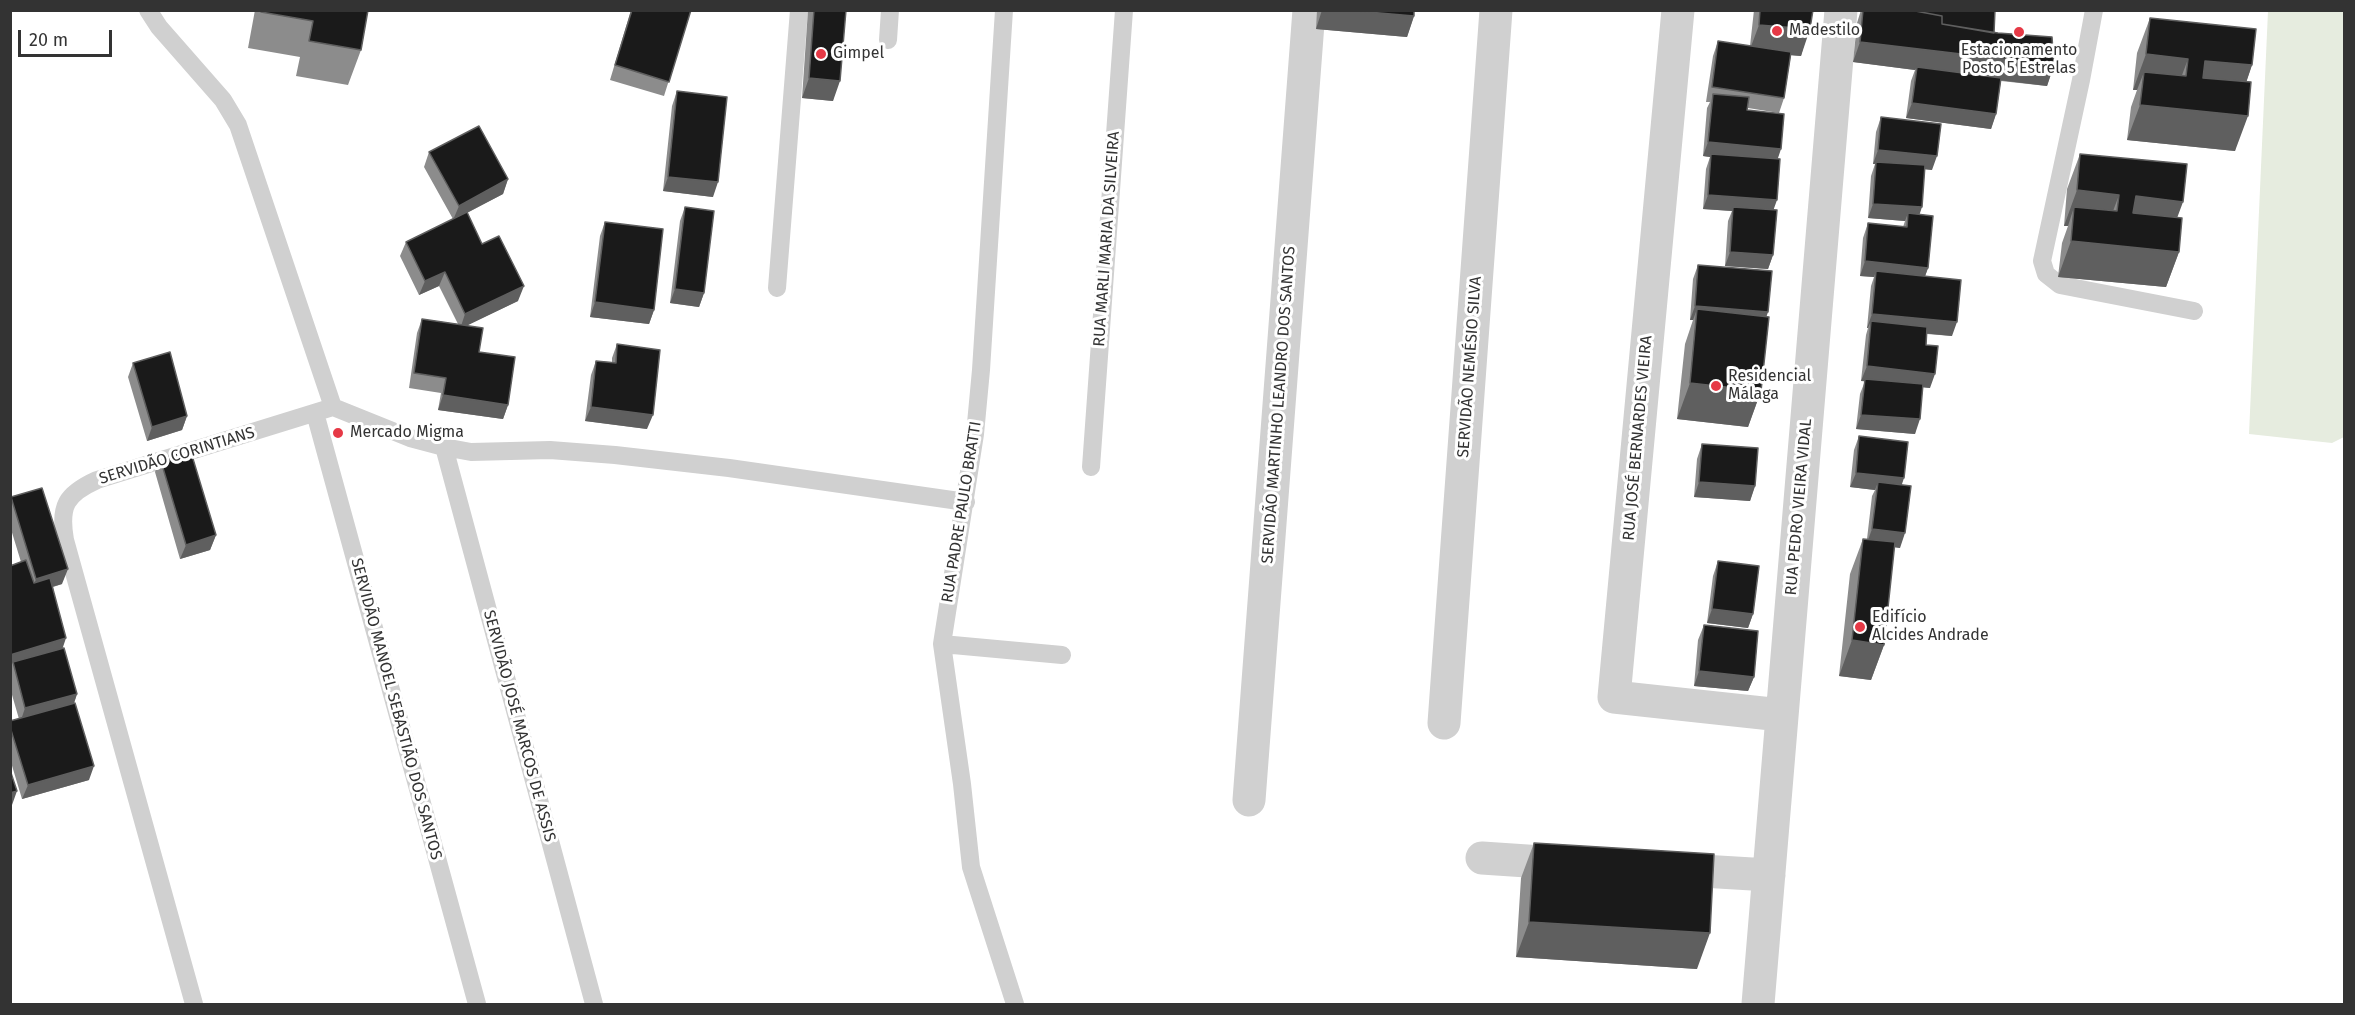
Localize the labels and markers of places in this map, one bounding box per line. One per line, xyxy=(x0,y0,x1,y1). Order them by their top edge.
place label: Madestilo xyxy=(1789,21,1860,41)
marker: Madestilo xyxy=(1770,24,1784,38)
marker: Estacionamento Posto 5 Estrelas xyxy=(2012,25,2026,39)
place label: Estacionamento Posto 5 Estrelas xyxy=(1961,41,2077,79)
place label: Gimpel xyxy=(833,44,884,64)
marker: Gimpel xyxy=(814,47,828,61)
place label: Residencial Málaga xyxy=(1728,367,1811,405)
marker: Residencial Málaga xyxy=(1709,379,1723,393)
place label: Mercado Migma xyxy=(350,423,464,443)
marker: Mercado Migma xyxy=(331,426,345,440)
place label: Edifício Alcides Andrade xyxy=(1872,608,1989,646)
marker: Edifício Alcides Andrade xyxy=(1853,620,1867,634)

